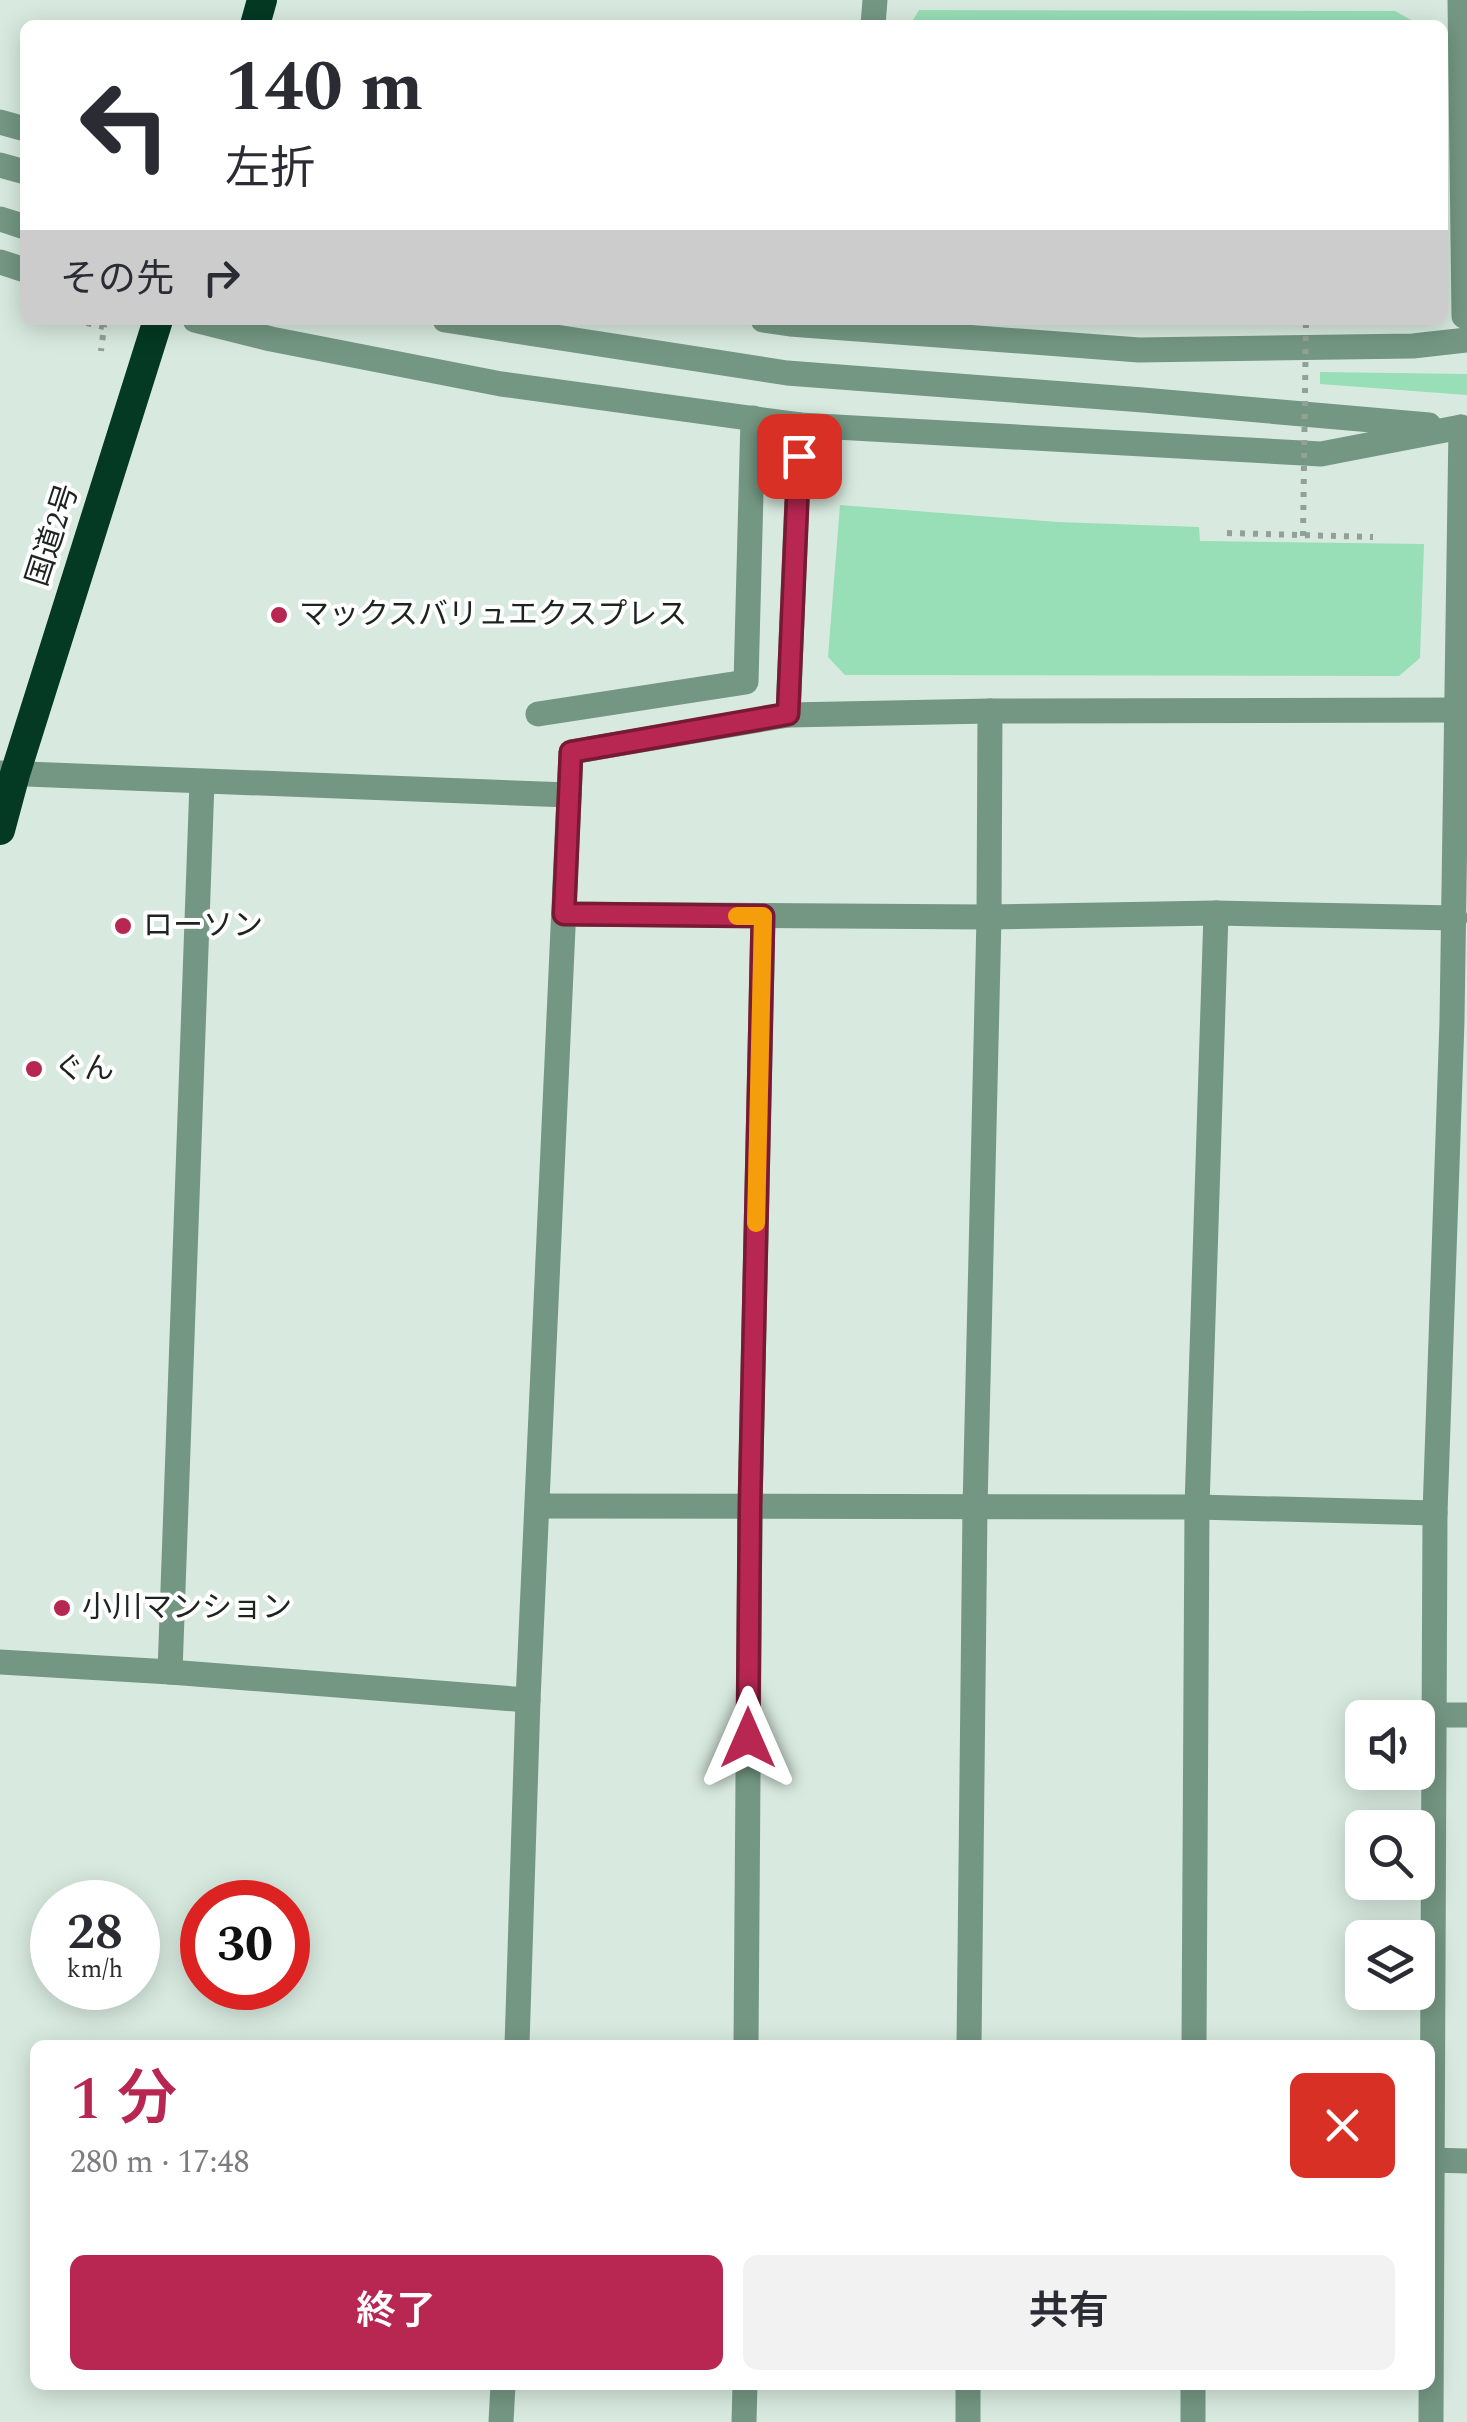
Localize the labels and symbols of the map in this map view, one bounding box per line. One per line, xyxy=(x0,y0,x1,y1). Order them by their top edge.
pin xyxy=(757,414,842,499)
street label: 国道2号 xyxy=(15,478,91,592)
place label: マックスバリュエクスプレス xyxy=(299,592,687,638)
marker: マックスバリュエクスプレス xyxy=(268,604,290,626)
place label: ローソン xyxy=(143,903,263,949)
marker: ローソン xyxy=(112,915,134,937)
place label: ぐん xyxy=(54,1046,114,1092)
marker: ぐん xyxy=(23,1058,45,1080)
place label: 小川マンション xyxy=(82,1585,292,1631)
marker: 小川マンション xyxy=(51,1597,73,1619)
position arrow xyxy=(696,1686,800,1790)
speed limit sign: 30 xyxy=(180,1880,310,2010)

